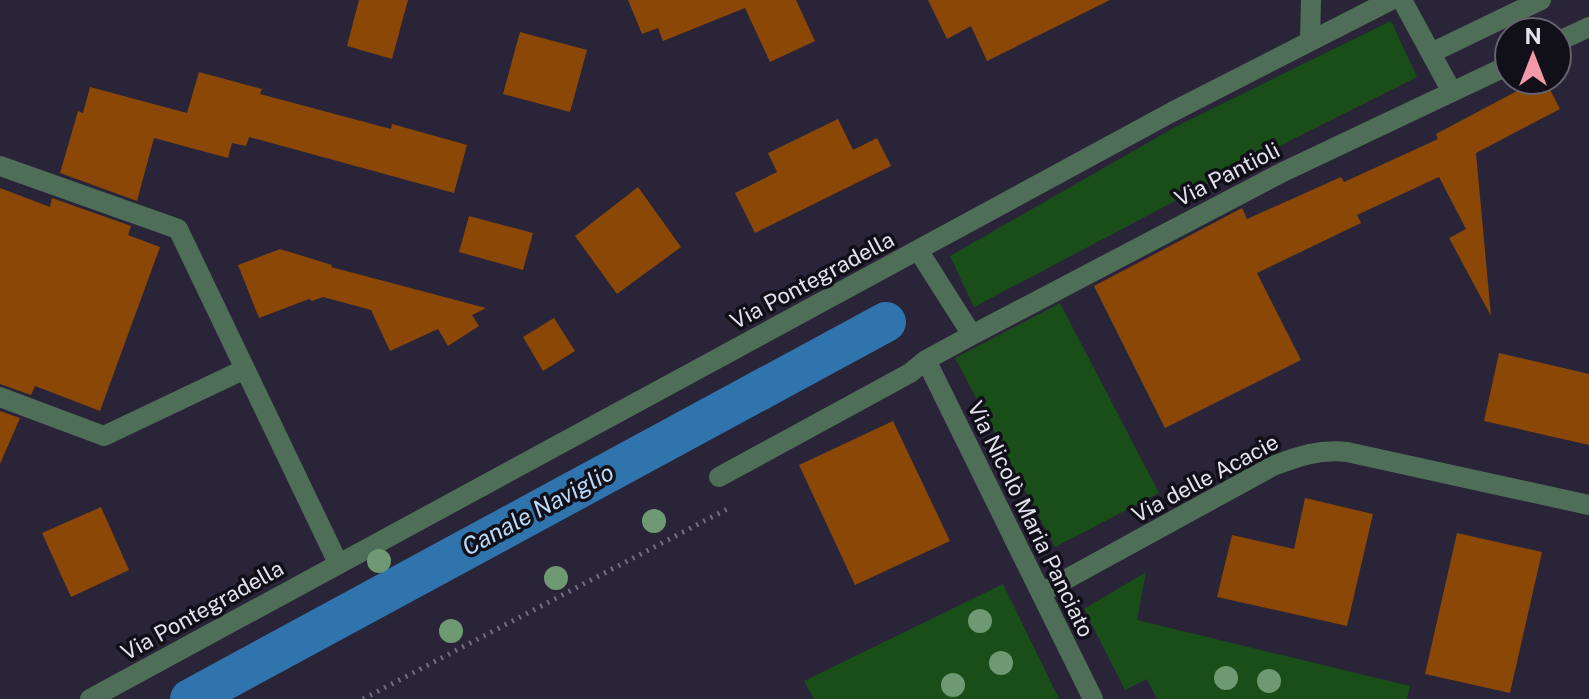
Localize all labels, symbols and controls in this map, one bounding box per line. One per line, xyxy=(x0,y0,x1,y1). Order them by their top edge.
north arrow xyxy=(1493,16,1573,96)
text: N xyxy=(1524,23,1542,49)
street label: Via Pantioli xyxy=(1170,136,1284,212)
street label: Via Pontegradella xyxy=(726,226,898,334)
street label: Via Nicolò Maria Panciato xyxy=(962,397,1100,641)
street label: Via delle Acacie xyxy=(1127,428,1283,528)
water label: Canale Naviglio xyxy=(457,457,618,561)
street label: Via Pontegradella xyxy=(116,555,288,665)

